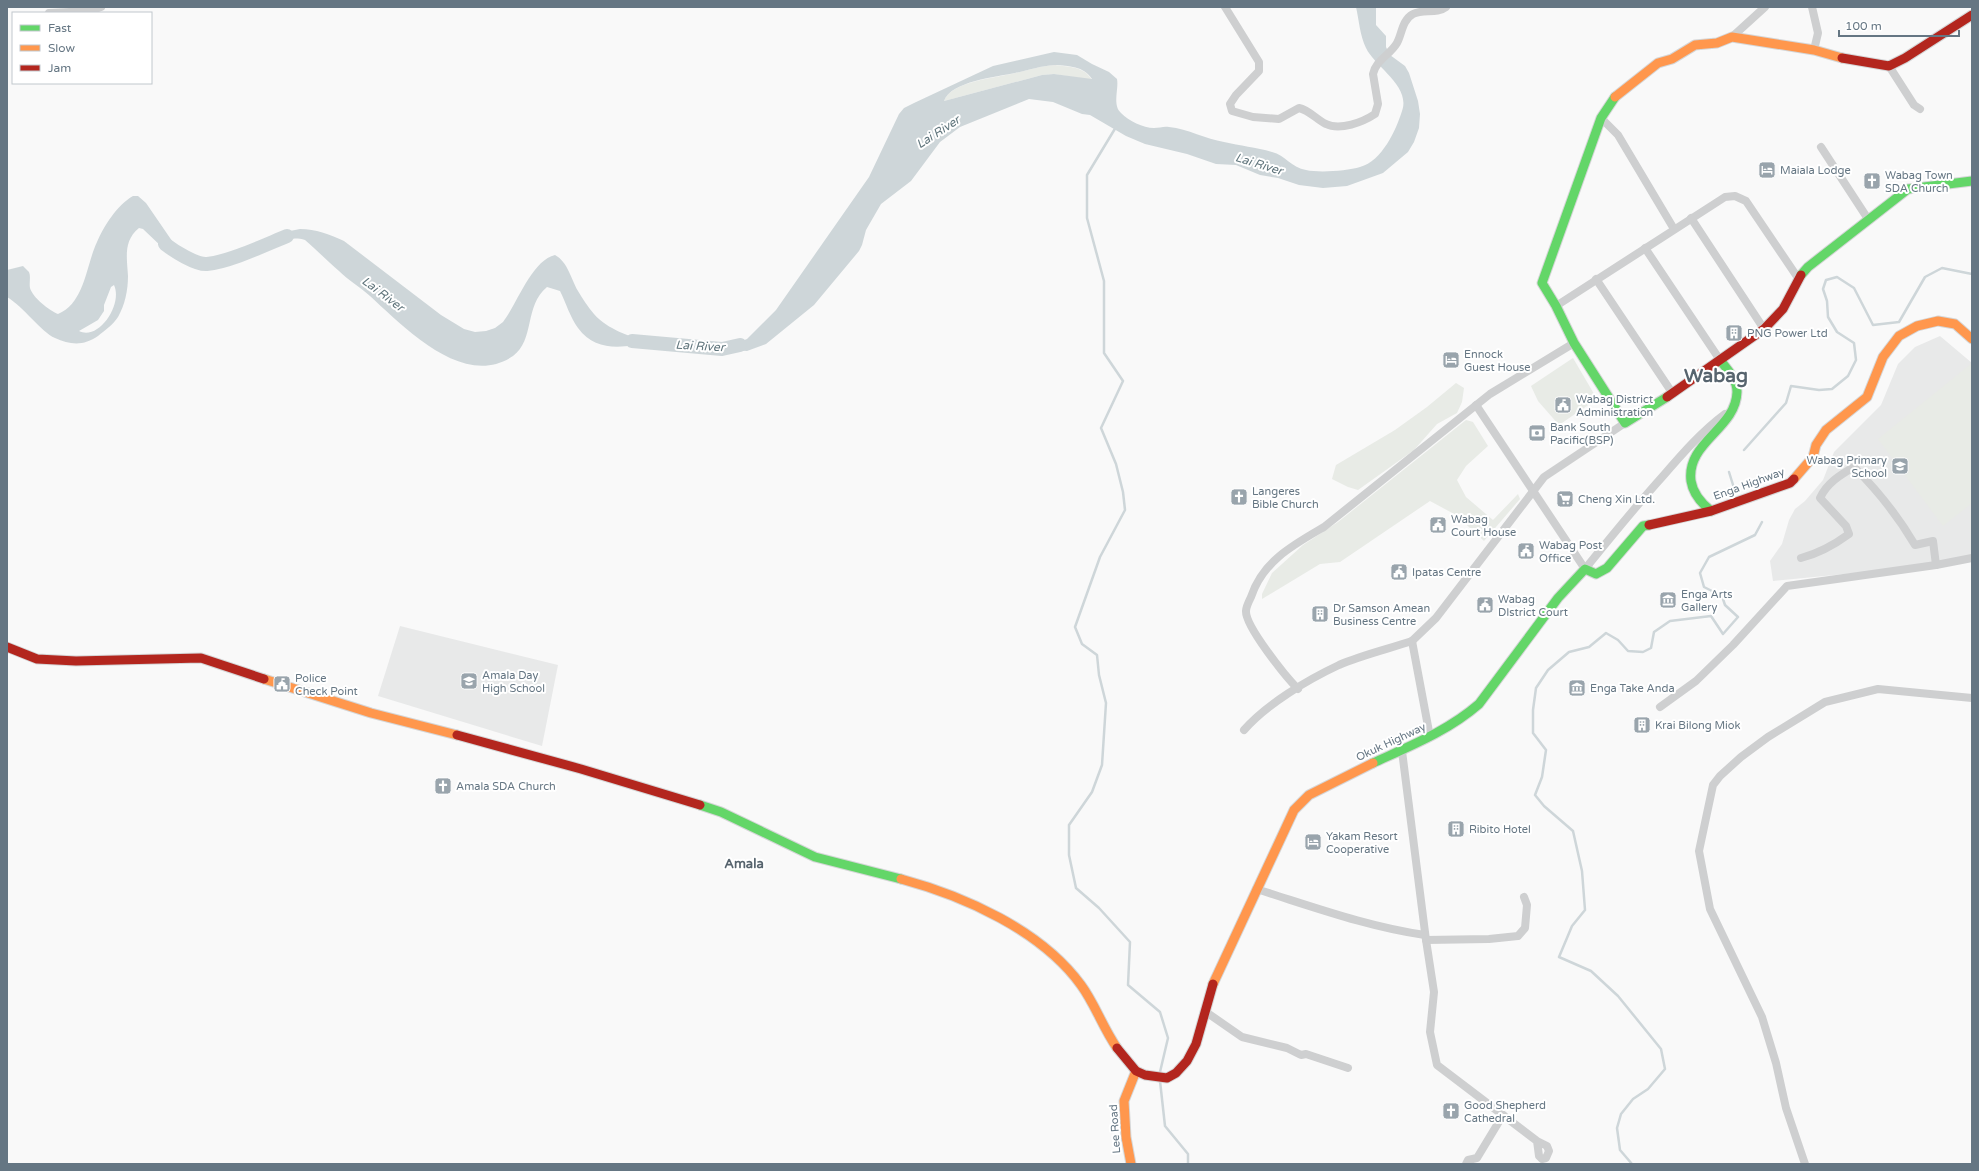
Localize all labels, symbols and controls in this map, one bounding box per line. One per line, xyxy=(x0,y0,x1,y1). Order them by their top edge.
legend xyxy=(12,12,152,84)
scale bar xyxy=(1839,12,1959,38)
text: 100 m xyxy=(1845,19,1882,33)
text: Fast xyxy=(48,21,72,35)
text: Slow xyxy=(48,41,75,55)
text: Jam xyxy=(48,61,71,75)
water label: Lai River xyxy=(914,112,964,151)
water label: Lai River xyxy=(1234,150,1286,178)
hotel icon: Maiala Lodge xyxy=(1757,160,1777,180)
place label: Maiala Lodge xyxy=(1780,164,1851,177)
place label: Wabag Town SDA Church xyxy=(1885,169,1953,195)
church icon: Wabag Town SDA Church xyxy=(1862,171,1882,191)
water label: Lai River xyxy=(359,274,408,315)
building icon: PNG Power Ltd xyxy=(1724,323,1744,343)
place label: PNG Power Ltd xyxy=(1747,327,1828,340)
water label: Lai River xyxy=(675,338,726,354)
place label: Ennock Guest House xyxy=(1464,348,1531,374)
hotel icon: Ennock Guest House xyxy=(1441,350,1461,370)
district label: Wabag xyxy=(1684,365,1748,388)
place label: Wabag District Administration xyxy=(1576,393,1653,419)
public building icon: Wabag District Administration xyxy=(1553,395,1573,415)
place label: Bank South Pacific(BSP) xyxy=(1550,421,1613,447)
bank icon: Bank South Pacific(BSP) xyxy=(1527,423,1547,443)
place label: Wabag Primary School xyxy=(1807,454,1887,480)
school or university icon: Wabag Primary School xyxy=(1890,456,1910,476)
street label: Enga Highway xyxy=(1712,465,1786,503)
place label: Langeres Bible Church xyxy=(1252,485,1319,511)
church icon: Langeres Bible Church xyxy=(1229,487,1249,507)
supermarket icon: Cheng Xin Ltd. xyxy=(1555,489,1575,509)
place label: Cheng Xin Ltd. xyxy=(1578,493,1655,506)
place label: Wabag Court House xyxy=(1451,513,1516,539)
public building icon: Wabag Court House xyxy=(1428,515,1448,535)
place label: Wabag Post Office xyxy=(1539,539,1602,565)
public building icon: Wabag Post Office xyxy=(1516,541,1536,561)
public building icon: Ipatas Centre xyxy=(1389,562,1409,582)
place label: Ipatas Centre xyxy=(1412,566,1481,579)
place label: Enga Arts Gallery xyxy=(1681,588,1732,614)
museum icon: Enga Arts Gallery xyxy=(1658,590,1678,610)
place label: Wabag DIstrict Court xyxy=(1498,593,1568,619)
public building icon: Wabag DIstrict Court xyxy=(1475,595,1495,615)
place label: Dr Samson Amean Business Centre xyxy=(1333,602,1430,628)
building icon: Dr Samson Amean Business Centre xyxy=(1310,604,1330,624)
place label: Amala Day High School xyxy=(482,669,545,695)
school or university icon: Amala Day High School xyxy=(459,671,479,691)
place label: Police Check Point xyxy=(295,672,358,698)
public building icon: Police Check Point xyxy=(272,674,292,694)
museum icon: Enga Take Anda xyxy=(1567,678,1587,698)
place label: Enga Take Anda xyxy=(1590,682,1675,695)
building icon: Krai Bilong Miok xyxy=(1632,715,1652,735)
place label: Krai Bilong Miok xyxy=(1655,719,1741,732)
street label: Okuk Highway xyxy=(1354,720,1428,764)
church icon: Amala SDA Church xyxy=(433,776,453,796)
place label: Amala SDA Church xyxy=(456,780,556,793)
building icon: Ribito Hotel xyxy=(1446,819,1466,839)
place label: Ribito Hotel xyxy=(1469,823,1531,836)
place label: Yakam Resort Cooperative xyxy=(1326,830,1398,856)
hotel icon: Yakam Resort Cooperative xyxy=(1303,832,1323,852)
district label: Amala xyxy=(724,856,764,872)
place label: Good Shepherd Cathedral xyxy=(1464,1099,1546,1125)
church icon: Good Shepherd Cathedral xyxy=(1441,1101,1461,1121)
street label: Lee Road xyxy=(1107,1104,1123,1154)

